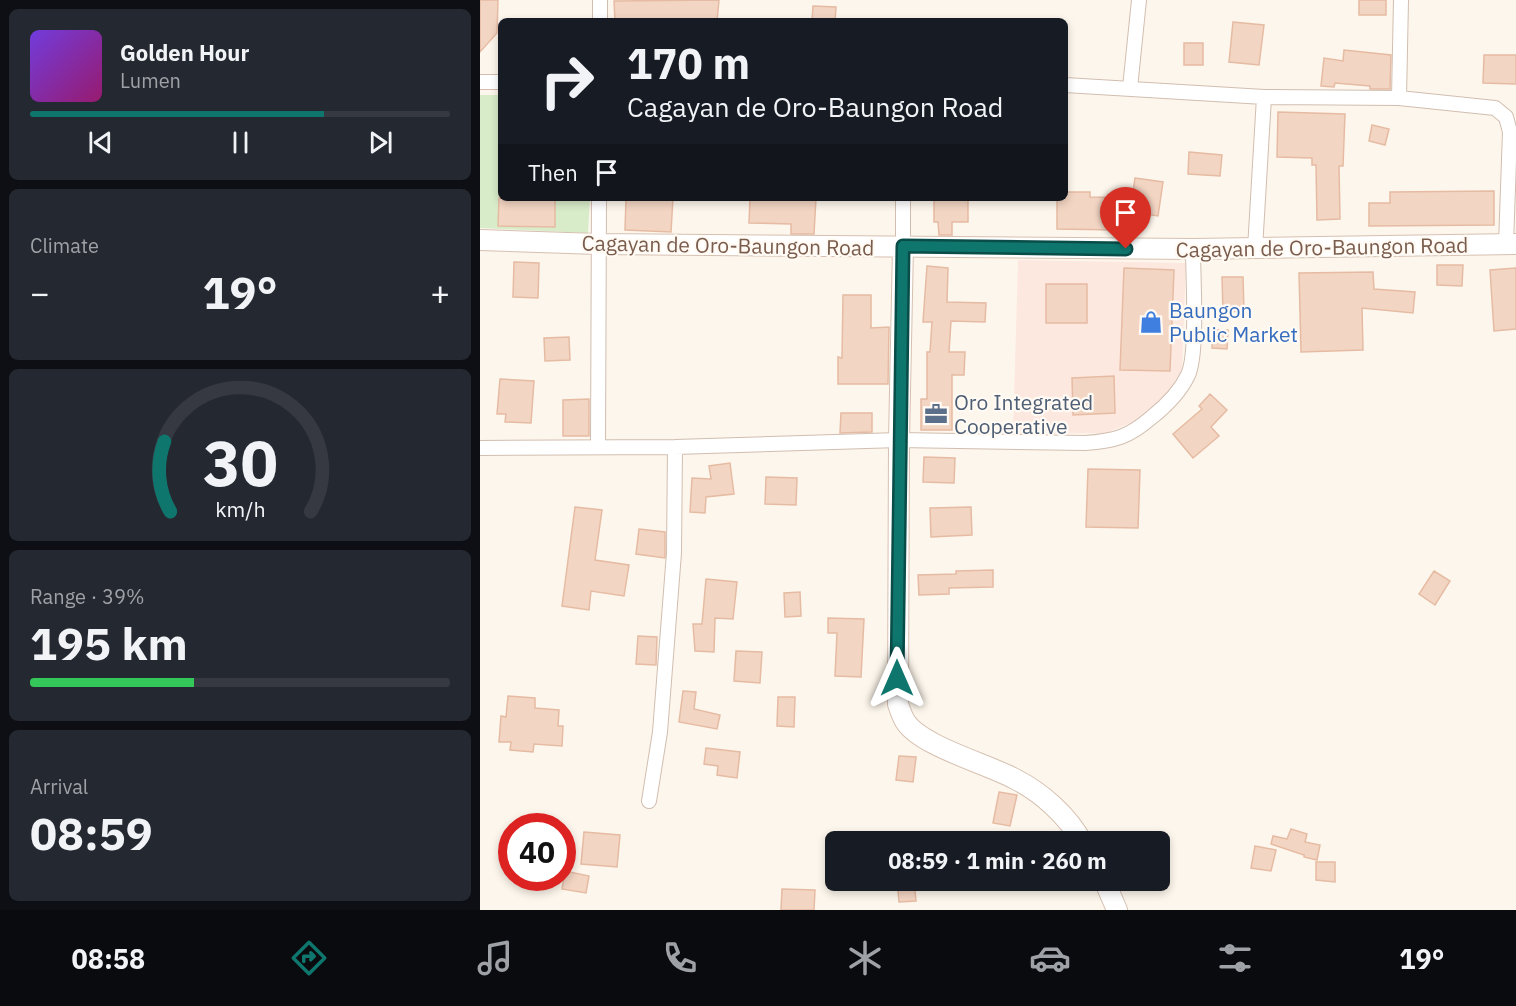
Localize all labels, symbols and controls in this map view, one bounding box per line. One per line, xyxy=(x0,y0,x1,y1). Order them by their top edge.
text: 170 m xyxy=(627,36,750,91)
text: Golden Hour xyxy=(120,38,249,67)
icon: right xyxy=(528,42,606,120)
text: Lumen xyxy=(120,67,181,94)
text: Cagayan de Oro-Baungon Road xyxy=(627,89,1004,124)
icon: previous xyxy=(84,126,117,159)
icon: pause xyxy=(224,126,257,159)
icon: next xyxy=(364,126,397,159)
icon: arrive xyxy=(590,156,623,189)
text: Then xyxy=(528,158,578,187)
pin xyxy=(1100,187,1151,249)
icon: arrive xyxy=(1109,196,1142,229)
street label: Cagayan de Oro-Baungon Road xyxy=(581,228,875,262)
street label: Cagayan de Oro-Baungon Road xyxy=(1175,230,1469,264)
text: Climate xyxy=(30,232,99,259)
text: 19° xyxy=(202,263,278,321)
text: − xyxy=(30,271,50,314)
text: + xyxy=(430,271,450,314)
place label: Baungon Public Market xyxy=(1169,296,1298,348)
shop icon: Baungon Public Market xyxy=(1138,309,1164,335)
place label: Oro Integrated Cooperative xyxy=(954,388,1093,440)
office icon: Oro Integrated Cooperative xyxy=(923,401,949,427)
text: 30 xyxy=(203,422,277,503)
text: km/h xyxy=(215,495,265,523)
text: Range · 39% xyxy=(30,583,145,610)
text: 195 km xyxy=(30,614,188,672)
position arrow xyxy=(865,646,929,710)
text: Arrival xyxy=(30,773,88,800)
text: 08:59 xyxy=(30,804,153,862)
speed limit sign: 40 xyxy=(498,813,576,891)
text: 08:59 · 1 min · 260 m xyxy=(888,846,1107,875)
icon: directions xyxy=(288,937,330,979)
icon: music xyxy=(474,937,516,979)
icon: phone xyxy=(659,937,701,979)
icon: climate xyxy=(844,937,886,979)
icon: car xyxy=(1029,937,1071,979)
icon: filters xyxy=(1214,937,1256,979)
text: 08:58 xyxy=(72,941,145,976)
text: 19° xyxy=(1399,941,1444,976)

